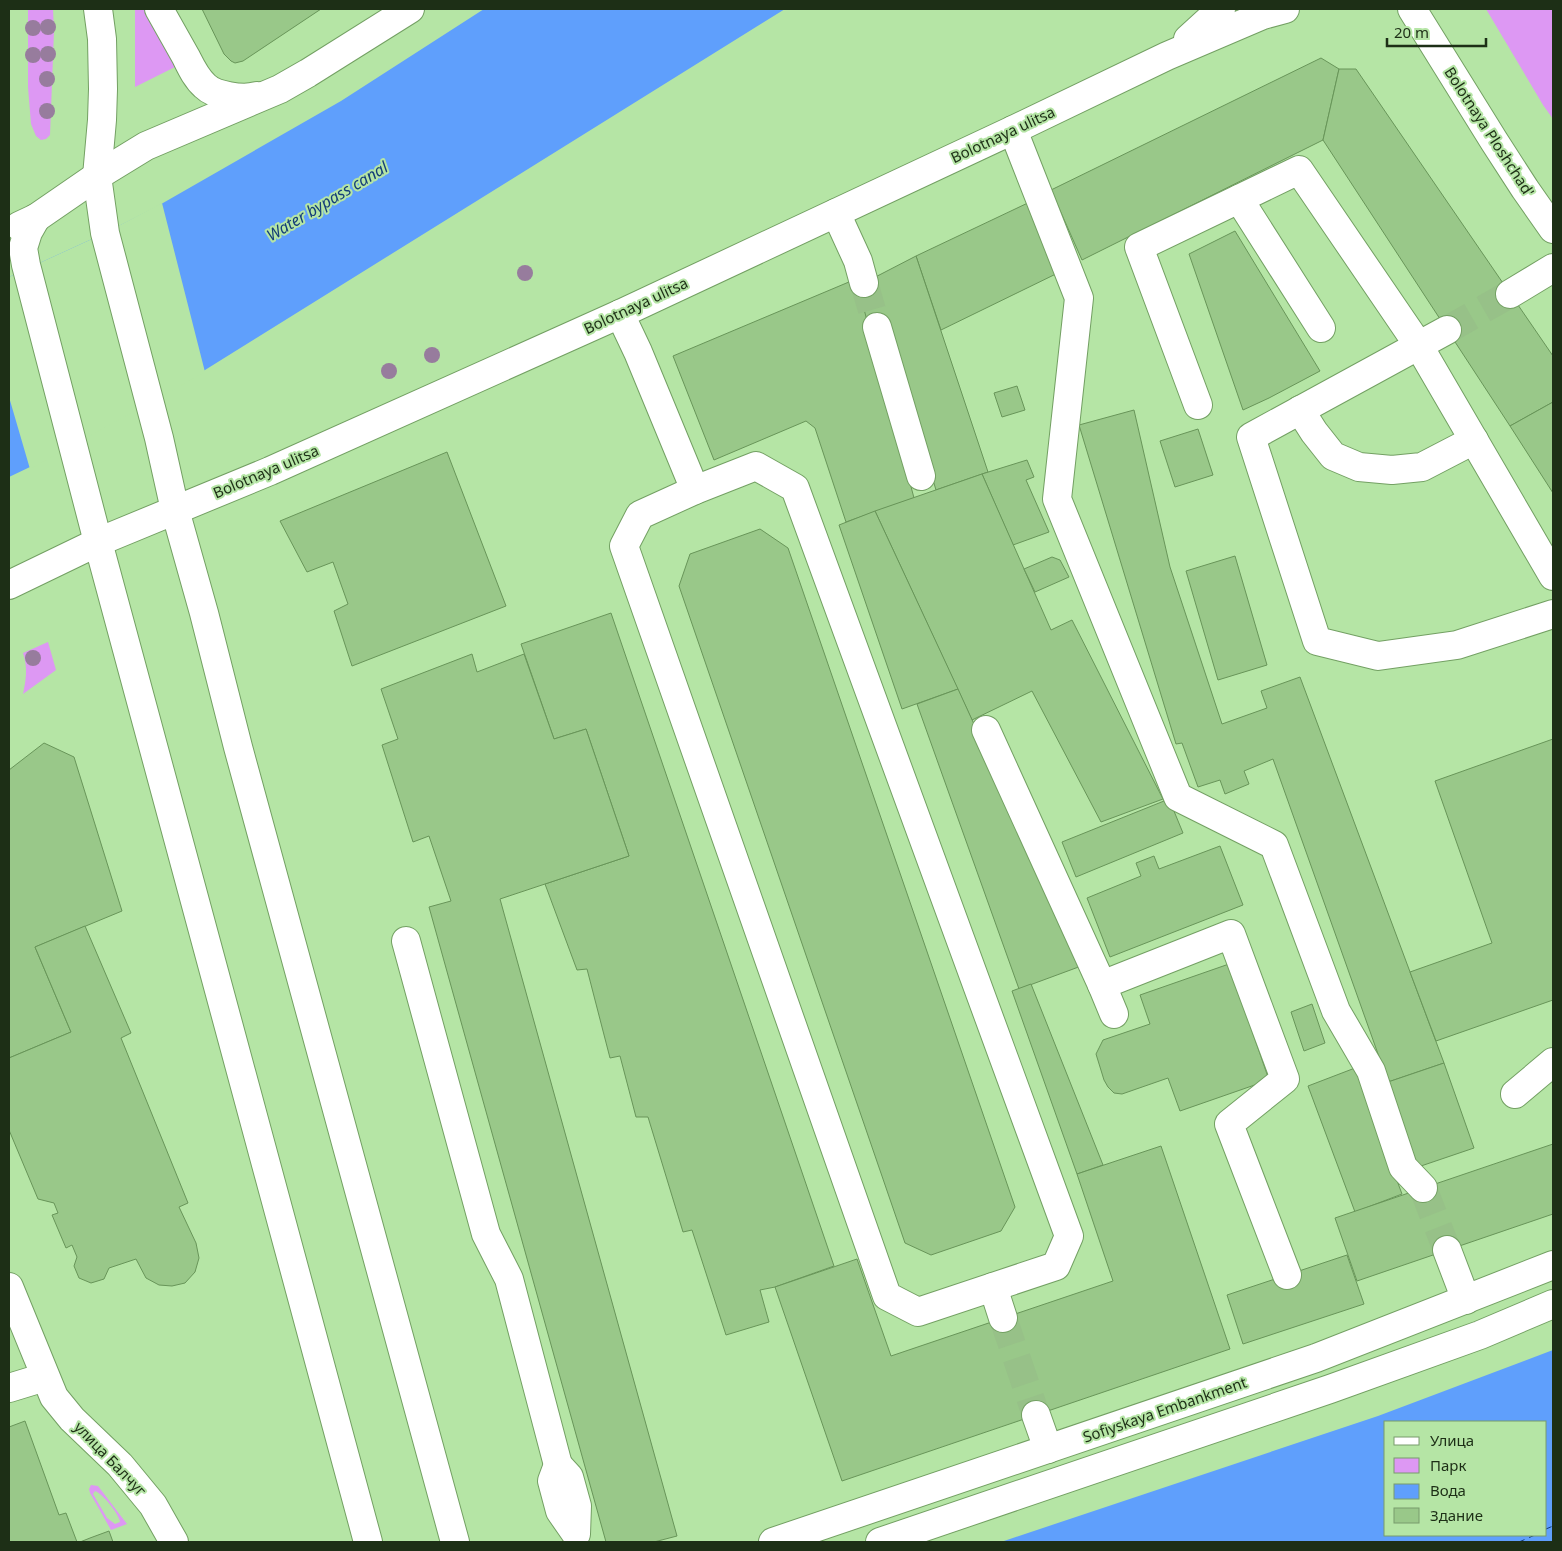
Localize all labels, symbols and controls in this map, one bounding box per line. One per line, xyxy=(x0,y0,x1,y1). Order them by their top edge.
scale bar xyxy=(1387,15,1486,47)
text: 20 m xyxy=(1394,22,1429,42)
street label: Bolotnaya Ploshchad' xyxy=(1440,63,1539,200)
street label: Bolotnaya ulitsa xyxy=(947,101,1058,167)
water label: Water bypass canal xyxy=(262,156,392,246)
street label: Bolotnaya ulitsa xyxy=(580,272,691,338)
street label: Bolotnaya ulitsa xyxy=(210,440,321,502)
street label: Sofiyskaya Embankment xyxy=(1080,1371,1250,1447)
street label: улица Балчуг xyxy=(70,1417,151,1500)
legend xyxy=(1384,1421,1547,1536)
text: Улица xyxy=(1430,1430,1474,1450)
text: Парк xyxy=(1430,1455,1466,1475)
text: Вода xyxy=(1430,1480,1466,1500)
text: Здание xyxy=(1430,1505,1483,1525)

